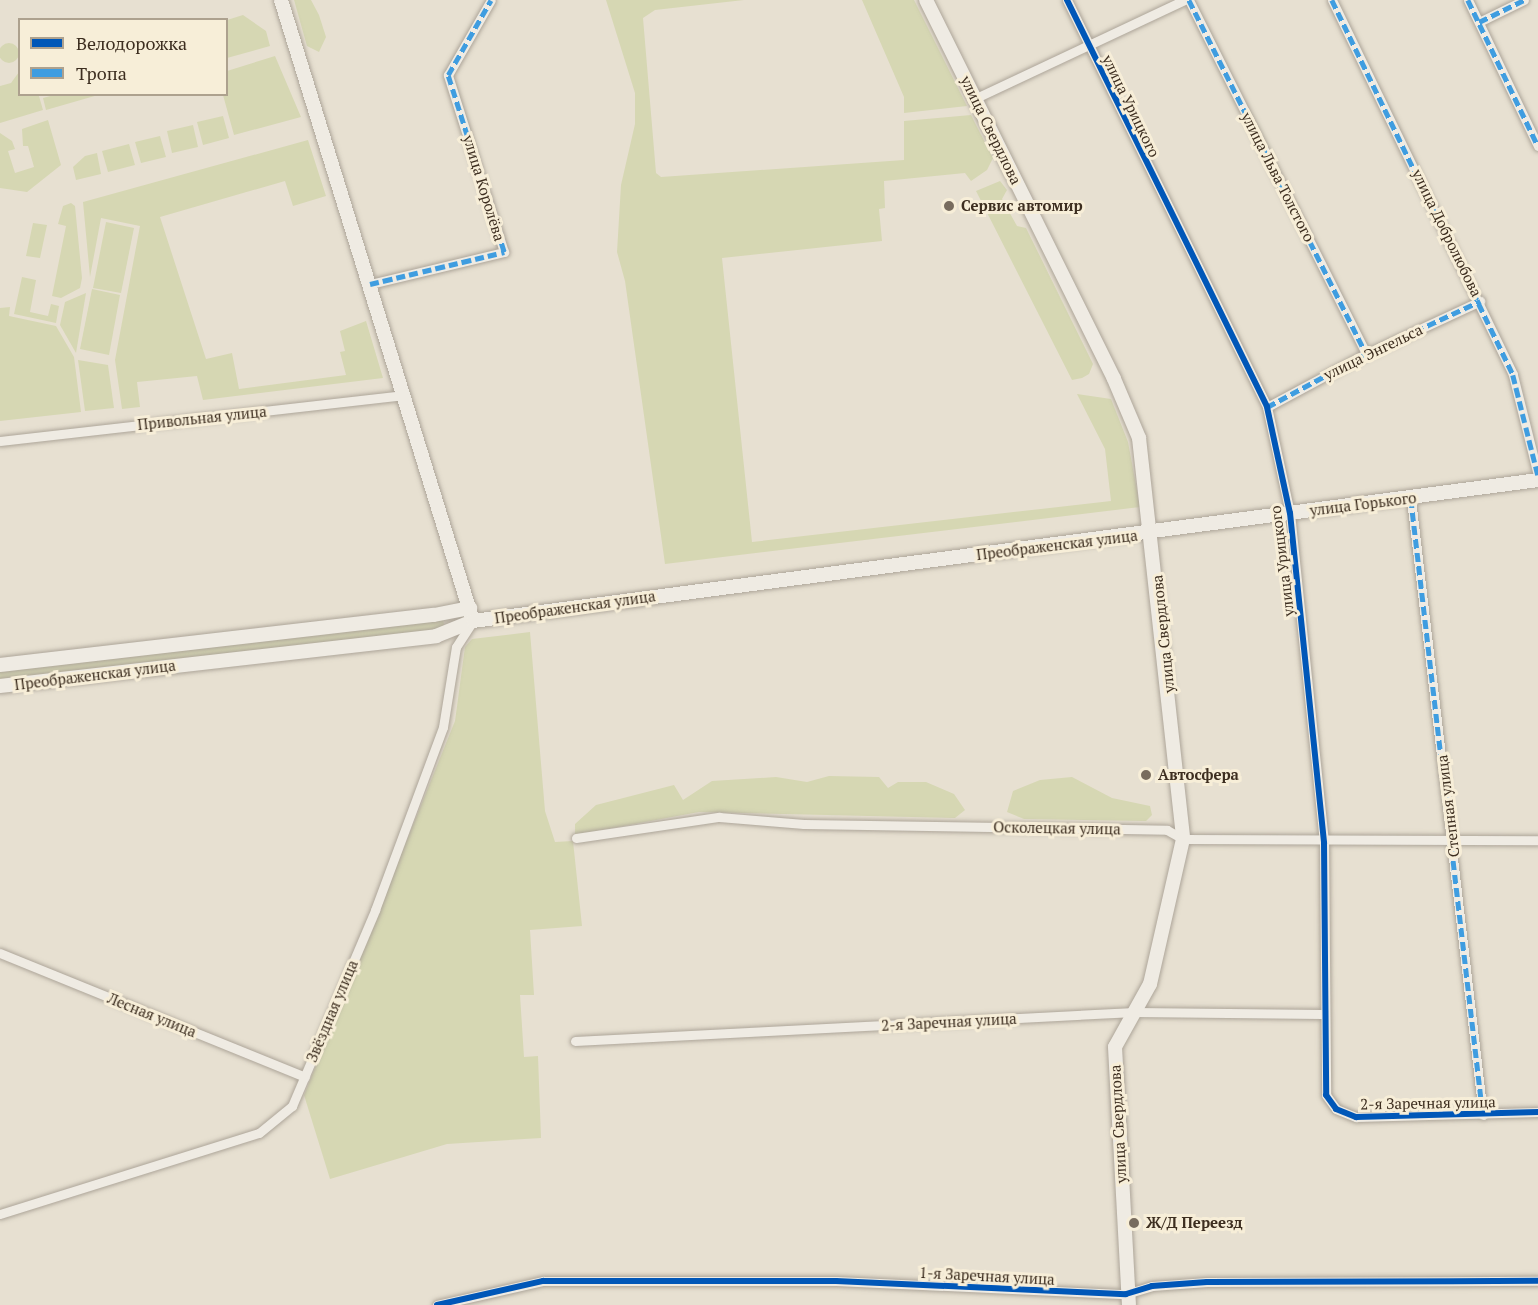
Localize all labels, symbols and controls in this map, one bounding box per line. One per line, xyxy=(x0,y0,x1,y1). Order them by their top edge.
legend xyxy=(18,18,228,96)
text: Велодорожка xyxy=(76,31,187,55)
street label: улица Урицкого xyxy=(1098,52,1164,160)
text: Тропа xyxy=(76,61,127,85)
street label: улица Свердлова xyxy=(957,73,1025,187)
street label: улица Льва Толстого xyxy=(1237,109,1319,245)
street label: улица Королёва xyxy=(459,133,509,243)
street label: улица Добролюбова xyxy=(1408,166,1486,300)
place label: Сервис автомир xyxy=(961,197,1083,215)
marker: Сервис автомир xyxy=(942,199,956,213)
street label: улица Энгельса xyxy=(1321,320,1425,384)
street label: Привольная улица xyxy=(137,402,267,434)
street label: улица Горького xyxy=(1309,489,1417,519)
street label: улица Урицкого xyxy=(1266,504,1298,618)
street label: Преображенская улица xyxy=(975,526,1139,564)
street label: улица Свердлова xyxy=(1148,574,1178,694)
street label: Преображенская улица xyxy=(493,587,657,627)
street label: Преображенская улица xyxy=(13,656,177,694)
street label: Степная улица xyxy=(1433,754,1463,858)
place label: Автосфера xyxy=(1158,766,1239,784)
marker: Автосфера xyxy=(1139,768,1153,782)
street label: Осколецкая улица xyxy=(993,818,1121,838)
street label: Звёздная улица xyxy=(302,957,362,1065)
street label: Лесная улица xyxy=(105,989,199,1041)
street label: 2-я Заречная улица xyxy=(881,1009,1017,1035)
street label: улица Свердлова xyxy=(1106,1064,1130,1184)
street label: 2-я Заречная улица xyxy=(1360,1093,1496,1113)
place label: Ж/Д Переезд xyxy=(1146,1214,1243,1232)
marker: Ж/Д Переезд xyxy=(1127,1216,1141,1230)
street label: 1-я Заречная улица xyxy=(919,1263,1055,1289)

